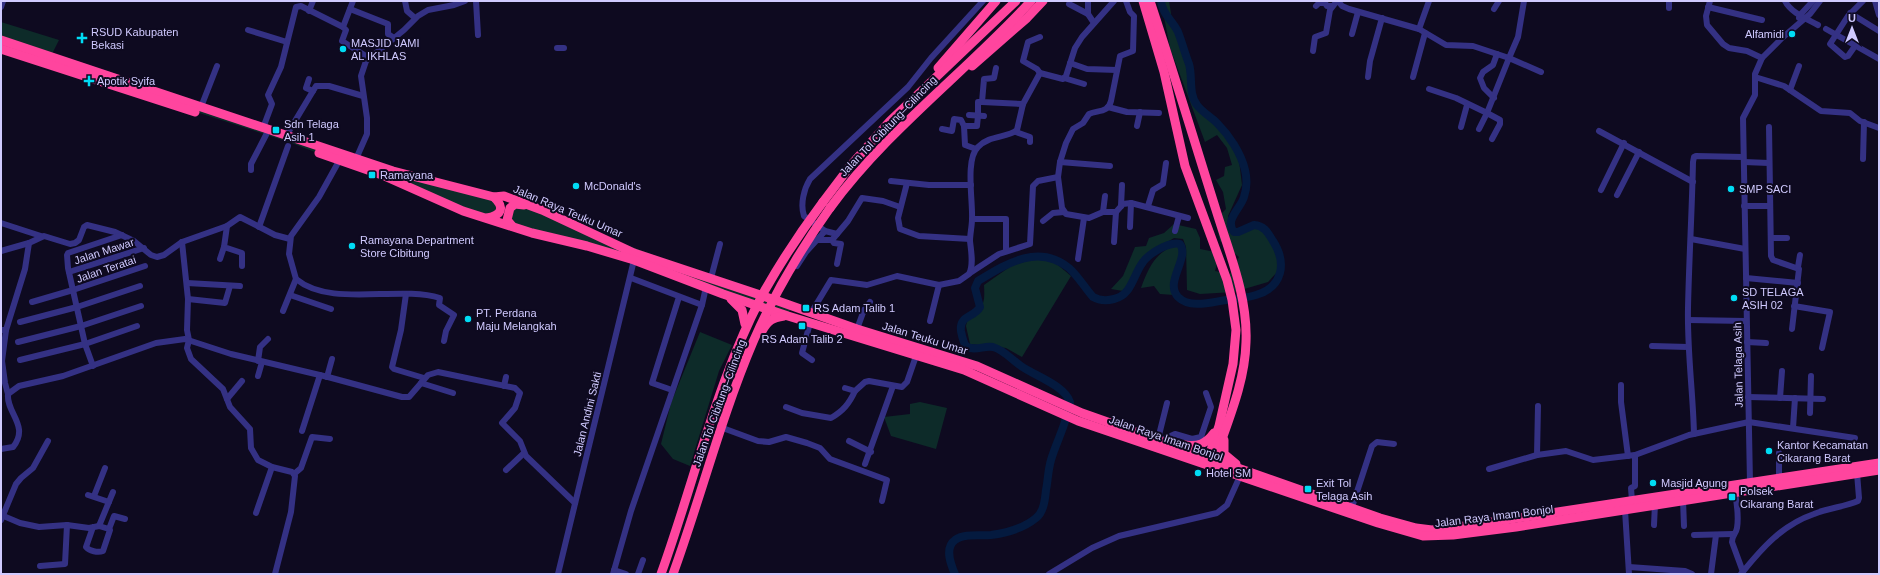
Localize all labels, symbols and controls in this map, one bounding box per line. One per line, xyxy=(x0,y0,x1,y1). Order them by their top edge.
north arrow xyxy=(1832,8,1872,48)
text: U xyxy=(1848,12,1856,24)
place label: RSUD Kabupaten Bekasi xyxy=(91,26,178,51)
place label: Alfamidi xyxy=(1745,28,1784,40)
marker: Alfamidi xyxy=(1787,29,1797,39)
marker: RSUD Kabupaten Bekasi xyxy=(76,32,88,44)
place label: MASJID JAMI AL IKHLAS xyxy=(351,37,419,62)
marker: MASJID JAMI AL IKHLAS xyxy=(338,44,348,54)
street label: Jalan Tol Cibitung–Cilincing xyxy=(837,74,939,178)
place label: Apotik Syifa xyxy=(97,75,156,87)
marker: Apotik Syifa xyxy=(84,76,94,86)
place label: Sdn Telaga Asih 1 xyxy=(284,118,340,143)
marker: Sdn Telaga Asih 1 xyxy=(271,125,281,135)
place label: Ramayana xyxy=(380,169,434,181)
marker: Ramayana xyxy=(367,170,377,180)
place label: McDonald's xyxy=(584,180,642,192)
marker: McDonald's xyxy=(571,181,581,191)
street label: Jalan Raya Teuku Umar xyxy=(512,183,625,240)
place label: SMP SACI xyxy=(1739,183,1791,195)
marker: SMP SACI xyxy=(1726,184,1736,194)
place label: Ramayana Department Store Cibitung xyxy=(360,234,474,259)
street label: Jalan Mawar xyxy=(72,236,136,266)
marker: Ramayana Department Store Cibitung xyxy=(347,241,357,251)
street label: Jalan Teratai xyxy=(75,253,137,285)
place label: SD TELAGA ASIH 02 xyxy=(1742,286,1804,311)
marker: SD TELAGA ASIH 02 xyxy=(1729,293,1739,303)
place label: RS Adam Talib 1 xyxy=(814,302,895,314)
marker: RS Adam Talib 1 xyxy=(801,303,811,313)
place label: PT. Perdana Maju Melangkah xyxy=(476,307,557,332)
marker: PT. Perdana Maju Melangkah xyxy=(463,314,473,324)
street label: Jalan Teuku Umar xyxy=(881,319,969,357)
marker: RS Adam Talib 2 xyxy=(797,321,807,331)
street label: Jalan Telaga Asih xyxy=(1731,322,1745,408)
place label: RS Adam Talib 2 xyxy=(761,333,843,345)
street label: Jalan Tol Cibitung–Cilincing xyxy=(690,338,748,468)
street label: Jalan Andini Sakti xyxy=(571,370,603,458)
street label: Jalan Raya Imam Bonjol xyxy=(1108,413,1224,463)
place label: Kantor Kecamatan Cikarang Barat xyxy=(1777,439,1868,464)
marker: Kantor Kecamatan Cikarang Barat xyxy=(1764,446,1774,456)
place label: Hotel SM xyxy=(1206,467,1251,479)
marker: Hotel SM xyxy=(1193,468,1203,478)
place label: Exit Tol Telaga Asih xyxy=(1316,477,1372,502)
place label: Masjid Agung xyxy=(1661,477,1727,489)
marker: Masjid Agung xyxy=(1648,478,1658,488)
marker: Exit Tol Telaga Asih xyxy=(1303,484,1313,494)
place label: Polsek Cikarang Barat xyxy=(1740,485,1813,510)
marker: Polsek Cikarang Barat xyxy=(1727,492,1737,502)
street label: Jalan Raya Imam Bonjol xyxy=(1434,503,1554,529)

